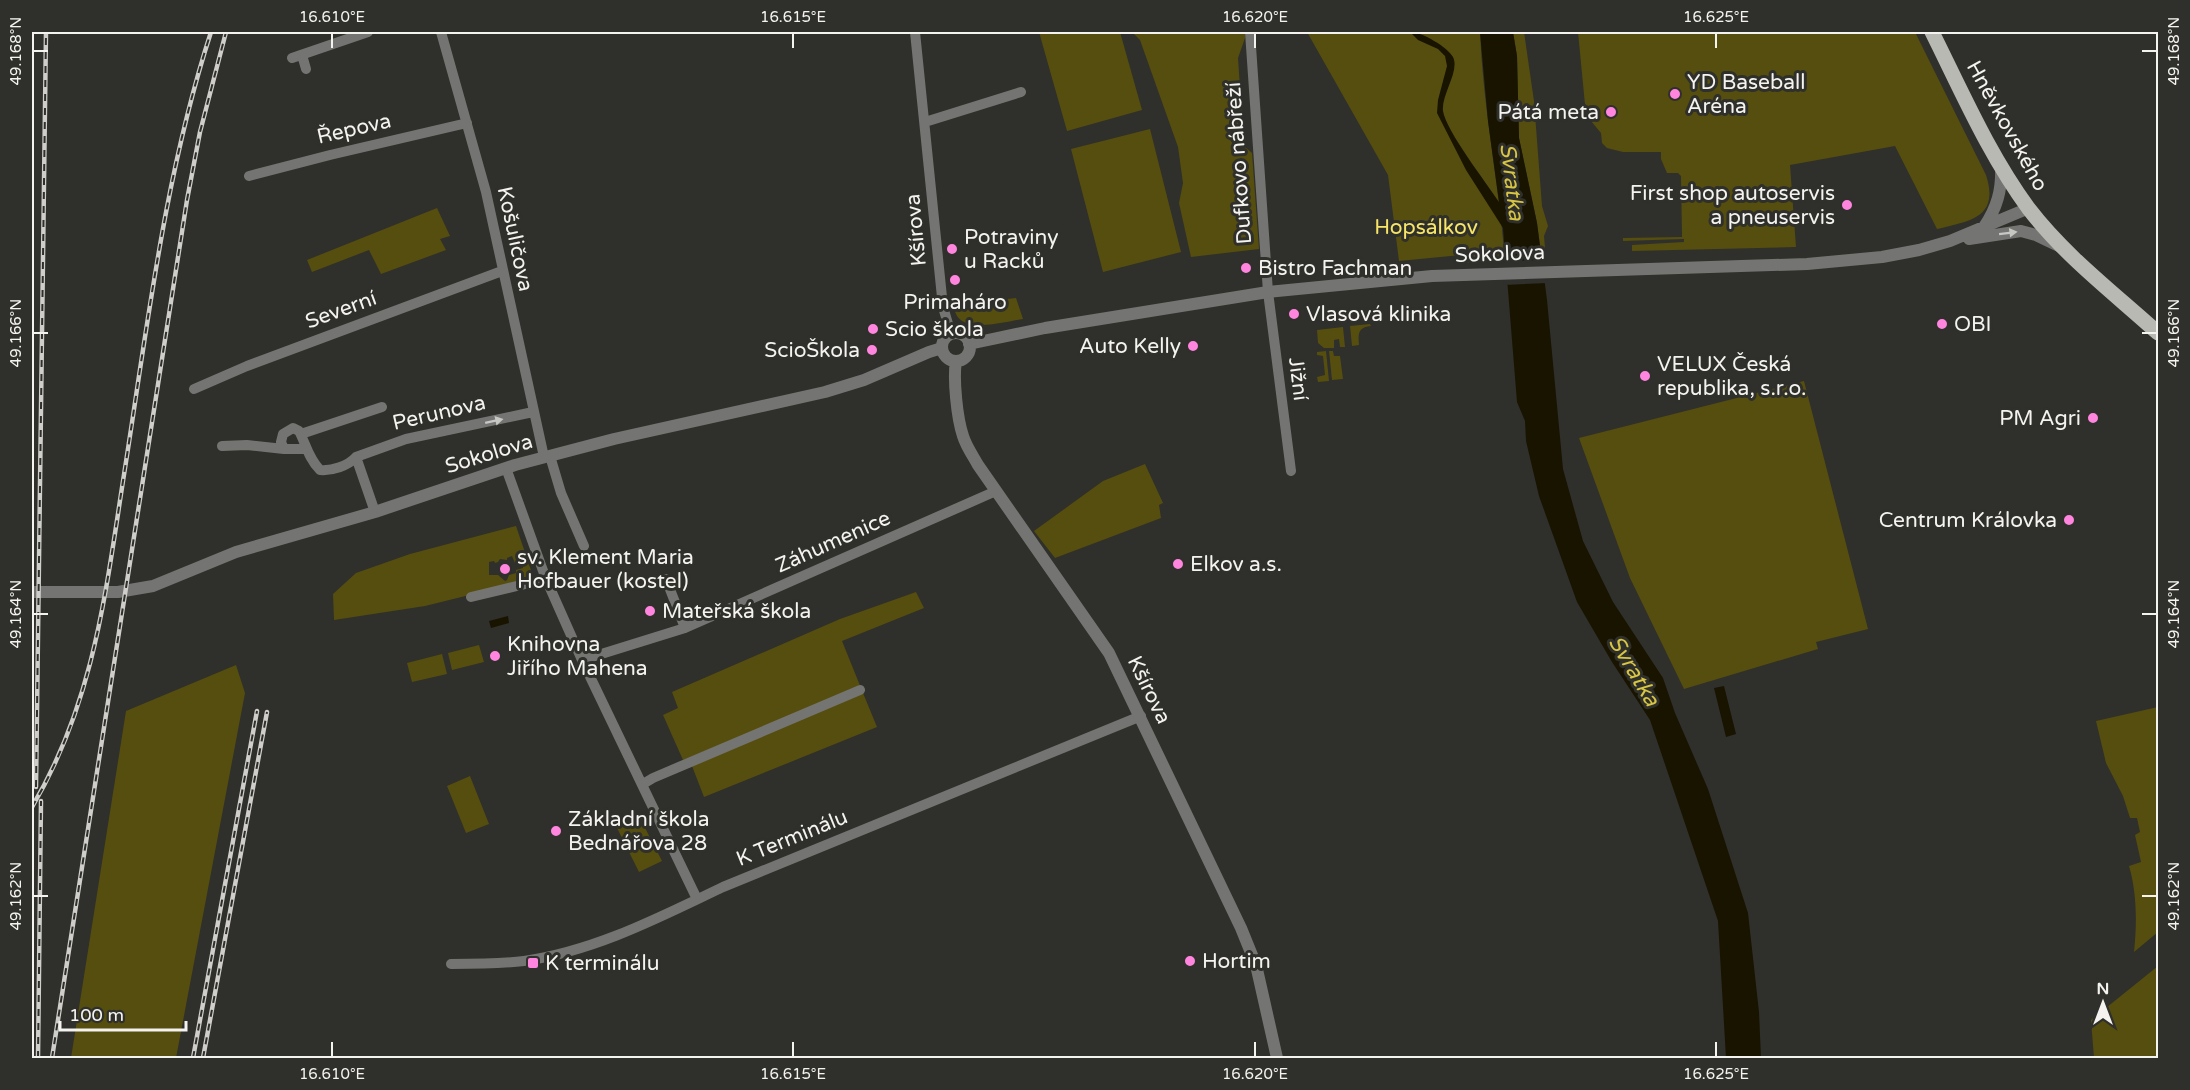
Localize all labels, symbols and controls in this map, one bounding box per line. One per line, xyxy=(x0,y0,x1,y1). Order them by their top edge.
text: 16.610°E xyxy=(299,8,365,26)
text: 16.615°E xyxy=(760,8,826,26)
text: 16.620°E xyxy=(1222,8,1288,26)
text: 16.625°E xyxy=(1683,8,1749,26)
text: 49.168°N xyxy=(7,17,25,85)
text: 49.168°N xyxy=(2165,17,2183,85)
street label: Hněvkovského xyxy=(1961,56,2053,196)
place label: YD Baseball Aréna xyxy=(1687,70,1805,119)
street label: Dufkovo nábřeží xyxy=(1221,81,1257,245)
marker: YD Baseball Aréna xyxy=(1668,87,1682,101)
place label: Pátá meta xyxy=(1498,100,1599,125)
marker: Pátá meta xyxy=(1604,105,1618,119)
street label: Řepova xyxy=(314,108,394,150)
water label: Svratka xyxy=(1494,142,1530,223)
place label: First shop autoservis a pneuservis xyxy=(1630,181,1835,230)
street label: Košuličova xyxy=(492,184,538,294)
street label: Kšírova xyxy=(900,193,932,267)
marker: First shop autoservis a pneuservis xyxy=(1840,198,1854,212)
park label: Hopsálkov xyxy=(1374,215,1478,240)
place label: Potraviny u Racků xyxy=(964,225,1058,274)
one-way arrow xyxy=(1999,228,2018,237)
street label: Sokolova xyxy=(1454,240,1546,268)
marker: Potraviny u Racků xyxy=(945,242,959,256)
place label: Bistro Fachman xyxy=(1258,256,1412,281)
marker: Bistro Fachman xyxy=(1239,261,1253,275)
marker: Primaháro xyxy=(948,273,962,287)
street label: Severní xyxy=(302,286,380,334)
place label: Primaháro xyxy=(903,290,1007,315)
text: 49.166°N xyxy=(7,299,25,367)
text: 49.166°N xyxy=(2165,299,2183,367)
place label: Vlasová klinika xyxy=(1306,302,1451,327)
marker: Vlasová klinika xyxy=(1287,307,1301,321)
place label: OBI xyxy=(1954,312,1992,337)
place label: Scio škola xyxy=(885,317,984,342)
marker: OBI xyxy=(1935,317,1949,331)
marker: Scio škola xyxy=(866,322,880,336)
place label: Auto Kelly xyxy=(1079,334,1181,359)
place label: ScioŠkola xyxy=(764,338,860,363)
marker: Auto Kelly xyxy=(1186,339,1200,353)
marker: ScioŠkola xyxy=(865,343,879,357)
place label: VELUX Česká republika, s.r.o. xyxy=(1657,352,1807,401)
street label: Jižní xyxy=(1283,356,1313,402)
marker: VELUX Česká republika, s.r.o. xyxy=(1638,369,1652,383)
street label: Perunova xyxy=(390,390,488,436)
place label: PM Agri xyxy=(1999,406,2081,431)
marker: PM Agri xyxy=(2086,411,2100,425)
one-way arrow xyxy=(484,415,503,425)
street label: Sokolova xyxy=(442,429,536,479)
street label: Záhumenice xyxy=(772,506,894,578)
place label: Centrum Královka xyxy=(1879,508,2057,533)
marker: Centrum Královka xyxy=(2062,513,2076,527)
place label: sv. Klement Maria Hofbauer (kostel) xyxy=(517,545,694,594)
place label: Elkov a.s. xyxy=(1190,552,1282,577)
marker: Elkov a.s. xyxy=(1171,557,1185,571)
marker: sv. Klement Maria Hofbauer (kostel) xyxy=(498,562,512,576)
text: 49.164°N xyxy=(7,580,25,648)
text: 49.164°N xyxy=(2165,580,2183,648)
place label: Mateřská škola xyxy=(662,599,811,624)
marker: Mateřská škola xyxy=(643,604,657,618)
water label: Svratka xyxy=(1603,631,1665,711)
place label: Knihovna Jiřího Mahena xyxy=(507,632,648,681)
marker: Knihovna Jiřího Mahena xyxy=(488,649,502,663)
street label: Kšírova xyxy=(1122,652,1176,728)
street label: K Terminálu xyxy=(733,804,851,872)
place label: Základní škola Bednářova 28 xyxy=(568,807,710,856)
marker: Základní škola Bednářova 28 xyxy=(549,824,563,838)
text: 49.162°N xyxy=(7,862,25,930)
text: 49.162°N xyxy=(2165,862,2183,930)
place label: Hortim xyxy=(1202,949,1271,974)
place label: K terminálu xyxy=(545,951,659,976)
marker: Hortim xyxy=(1183,954,1197,968)
marker: K terminálu xyxy=(526,956,540,970)
north arrow xyxy=(2073,973,2133,1033)
text: N xyxy=(2097,979,2109,999)
scale bar xyxy=(60,994,186,1032)
text: 100 m xyxy=(69,1004,124,1026)
text: 16.610°E xyxy=(299,1065,365,1083)
text: 16.615°E xyxy=(760,1065,826,1083)
text: 16.620°E xyxy=(1222,1065,1288,1083)
text: 16.625°E xyxy=(1683,1065,1749,1083)

